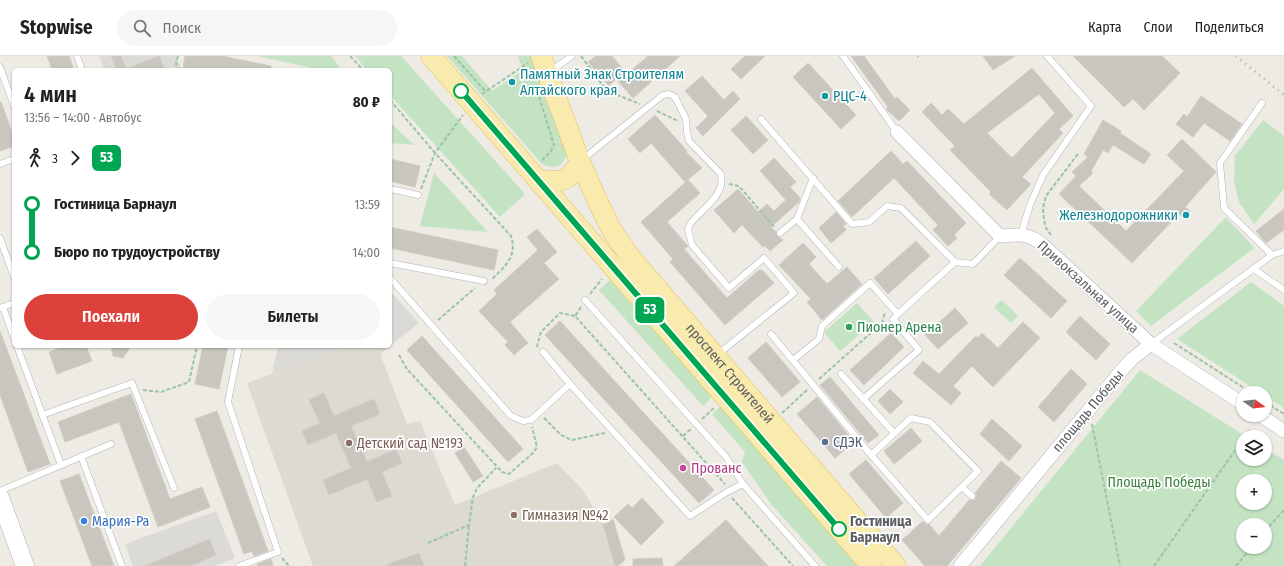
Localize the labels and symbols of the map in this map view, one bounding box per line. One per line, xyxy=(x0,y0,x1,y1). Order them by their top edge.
place label: Памятный Знак Строителям Алтайского края xyxy=(520,66,684,99)
marker: Памятный Знак Строителям Алтайского края xyxy=(507,77,517,87)
unlabelled marker xyxy=(453,83,469,99)
place label: РЦС-4 xyxy=(833,88,867,105)
marker: РЦС-4 xyxy=(820,91,830,101)
place label: Железнодорожники xyxy=(1059,207,1178,224)
marker: Железнодорожники xyxy=(1181,210,1191,220)
street label: Привокзальная улица xyxy=(1034,237,1142,337)
line badge: 53 xyxy=(632,297,668,323)
place label: Пионер Арена xyxy=(857,319,942,336)
street label: проспект Строителей xyxy=(682,320,778,427)
marker: Пионер Арена xyxy=(844,322,854,332)
street label: площадь Победы xyxy=(1049,366,1127,456)
north arrow xyxy=(1236,386,1272,422)
place label: СДЭК xyxy=(833,434,863,451)
place label: Детский сад №193 xyxy=(356,435,463,452)
marker: СДЭК xyxy=(820,437,830,447)
marker: Детский сад №193 xyxy=(344,438,354,448)
place label: Прованс xyxy=(691,460,741,477)
marker: Прованс xyxy=(678,463,688,473)
park label: Площадь Победы xyxy=(1108,474,1210,491)
place label: Гимназия №42 xyxy=(522,507,609,524)
marker: Гимназия №42 xyxy=(509,510,519,520)
place label: Мария-Ра xyxy=(92,513,149,530)
place label: Гостиница Барнаул xyxy=(850,513,912,546)
marker: Мария-Ра xyxy=(79,516,89,526)
marker: Гостиница Барнаул xyxy=(831,521,847,537)

